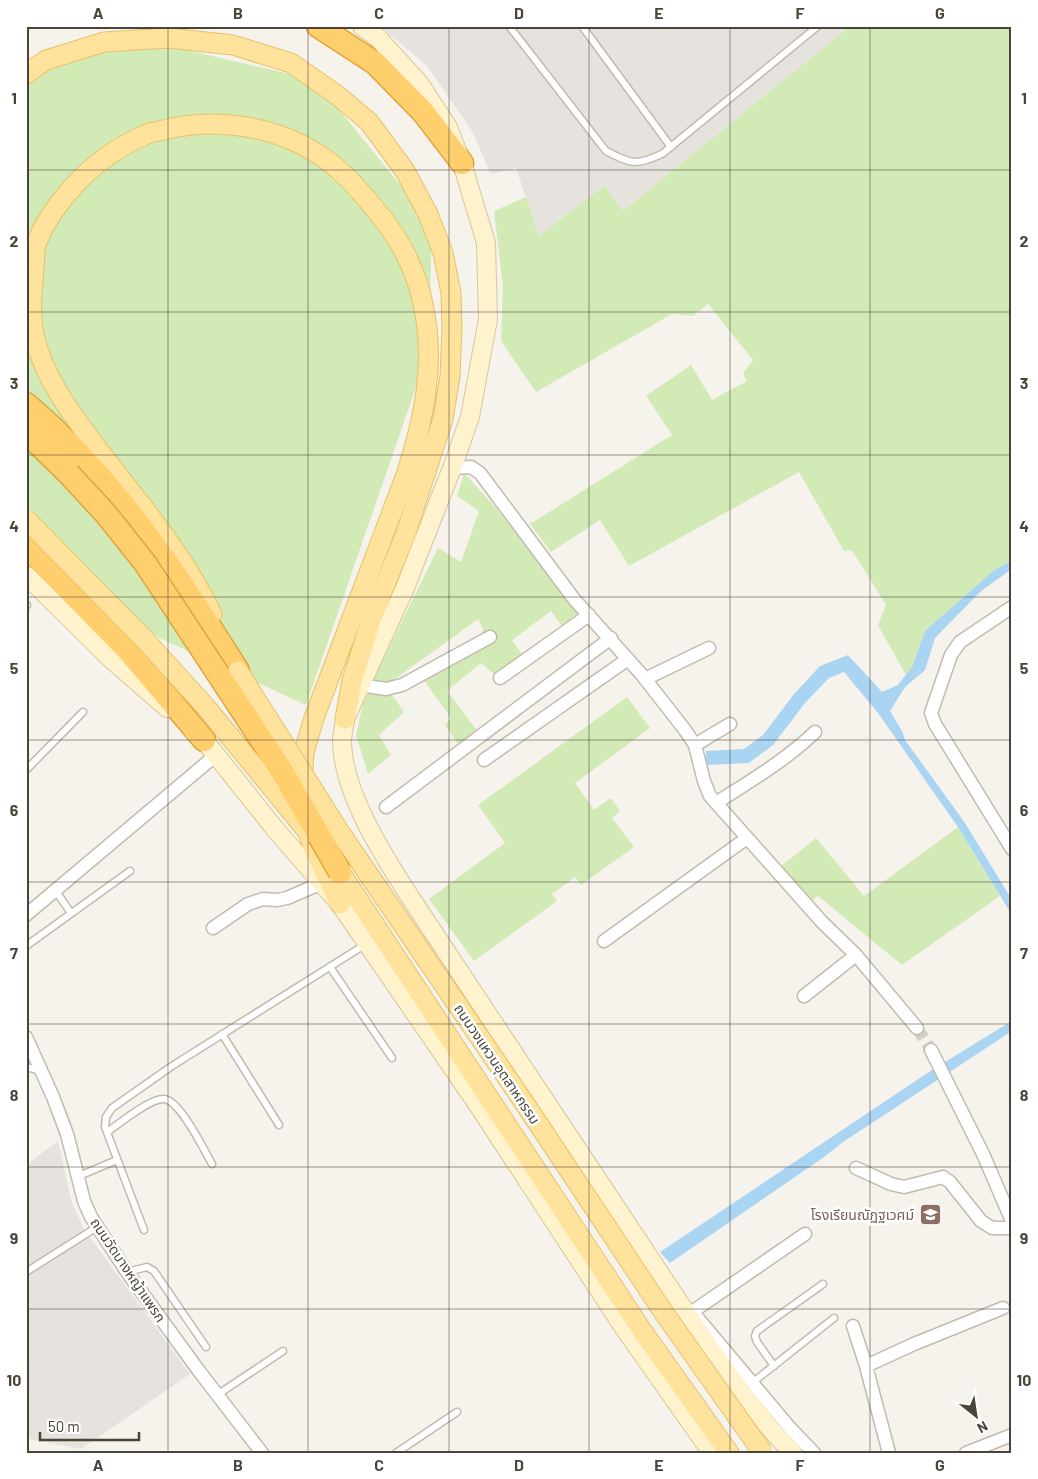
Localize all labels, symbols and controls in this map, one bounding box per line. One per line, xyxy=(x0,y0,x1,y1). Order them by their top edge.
text: A xyxy=(93,3,104,22)
text: B xyxy=(233,3,243,22)
text: C xyxy=(374,3,384,22)
text: D xyxy=(514,3,524,22)
text: E xyxy=(654,3,664,22)
text: F xyxy=(796,3,805,22)
text: G xyxy=(935,3,945,22)
text: 1 xyxy=(11,88,17,107)
text: 1 xyxy=(1021,88,1027,107)
text: 2 xyxy=(10,231,19,250)
text: 2 xyxy=(1020,231,1029,250)
text: 3 xyxy=(10,373,18,392)
text: 3 xyxy=(1020,373,1028,392)
text: 4 xyxy=(9,516,19,535)
text: 4 xyxy=(1019,516,1029,535)
text: 5 xyxy=(10,658,19,677)
text: 5 xyxy=(1020,658,1029,677)
text: 6 xyxy=(10,800,19,819)
text: 6 xyxy=(1020,800,1029,819)
text: 7 xyxy=(10,943,18,962)
text: 7 xyxy=(1020,943,1028,962)
street label: ถนนวงแหวนอุตสาหกรรม xyxy=(450,1000,544,1128)
text: 8 xyxy=(10,1085,19,1104)
text: 8 xyxy=(1020,1085,1029,1104)
school or university icon: โรงเรียนณัฏฐเวศม์ xyxy=(918,1203,942,1227)
place label: โรงเรียนณัฏฐเวศม์ xyxy=(811,1206,914,1223)
street label: ถนนวัดบางหญ้าแพรก xyxy=(87,1214,170,1325)
text: 9 xyxy=(10,1228,18,1247)
text: 9 xyxy=(1020,1228,1028,1247)
text: 10 xyxy=(7,1370,21,1389)
text: 10 xyxy=(1017,1370,1031,1389)
north arrow xyxy=(950,1392,1000,1442)
scale bar xyxy=(40,1409,139,1441)
text: 50 m xyxy=(48,1417,80,1435)
text: N xyxy=(974,1418,991,1437)
text: A xyxy=(93,1455,104,1474)
text: B xyxy=(233,1455,243,1474)
text: C xyxy=(374,1455,384,1474)
text: D xyxy=(514,1455,524,1474)
text: E xyxy=(654,1455,664,1474)
text: F xyxy=(796,1455,805,1474)
text: G xyxy=(935,1455,945,1474)

